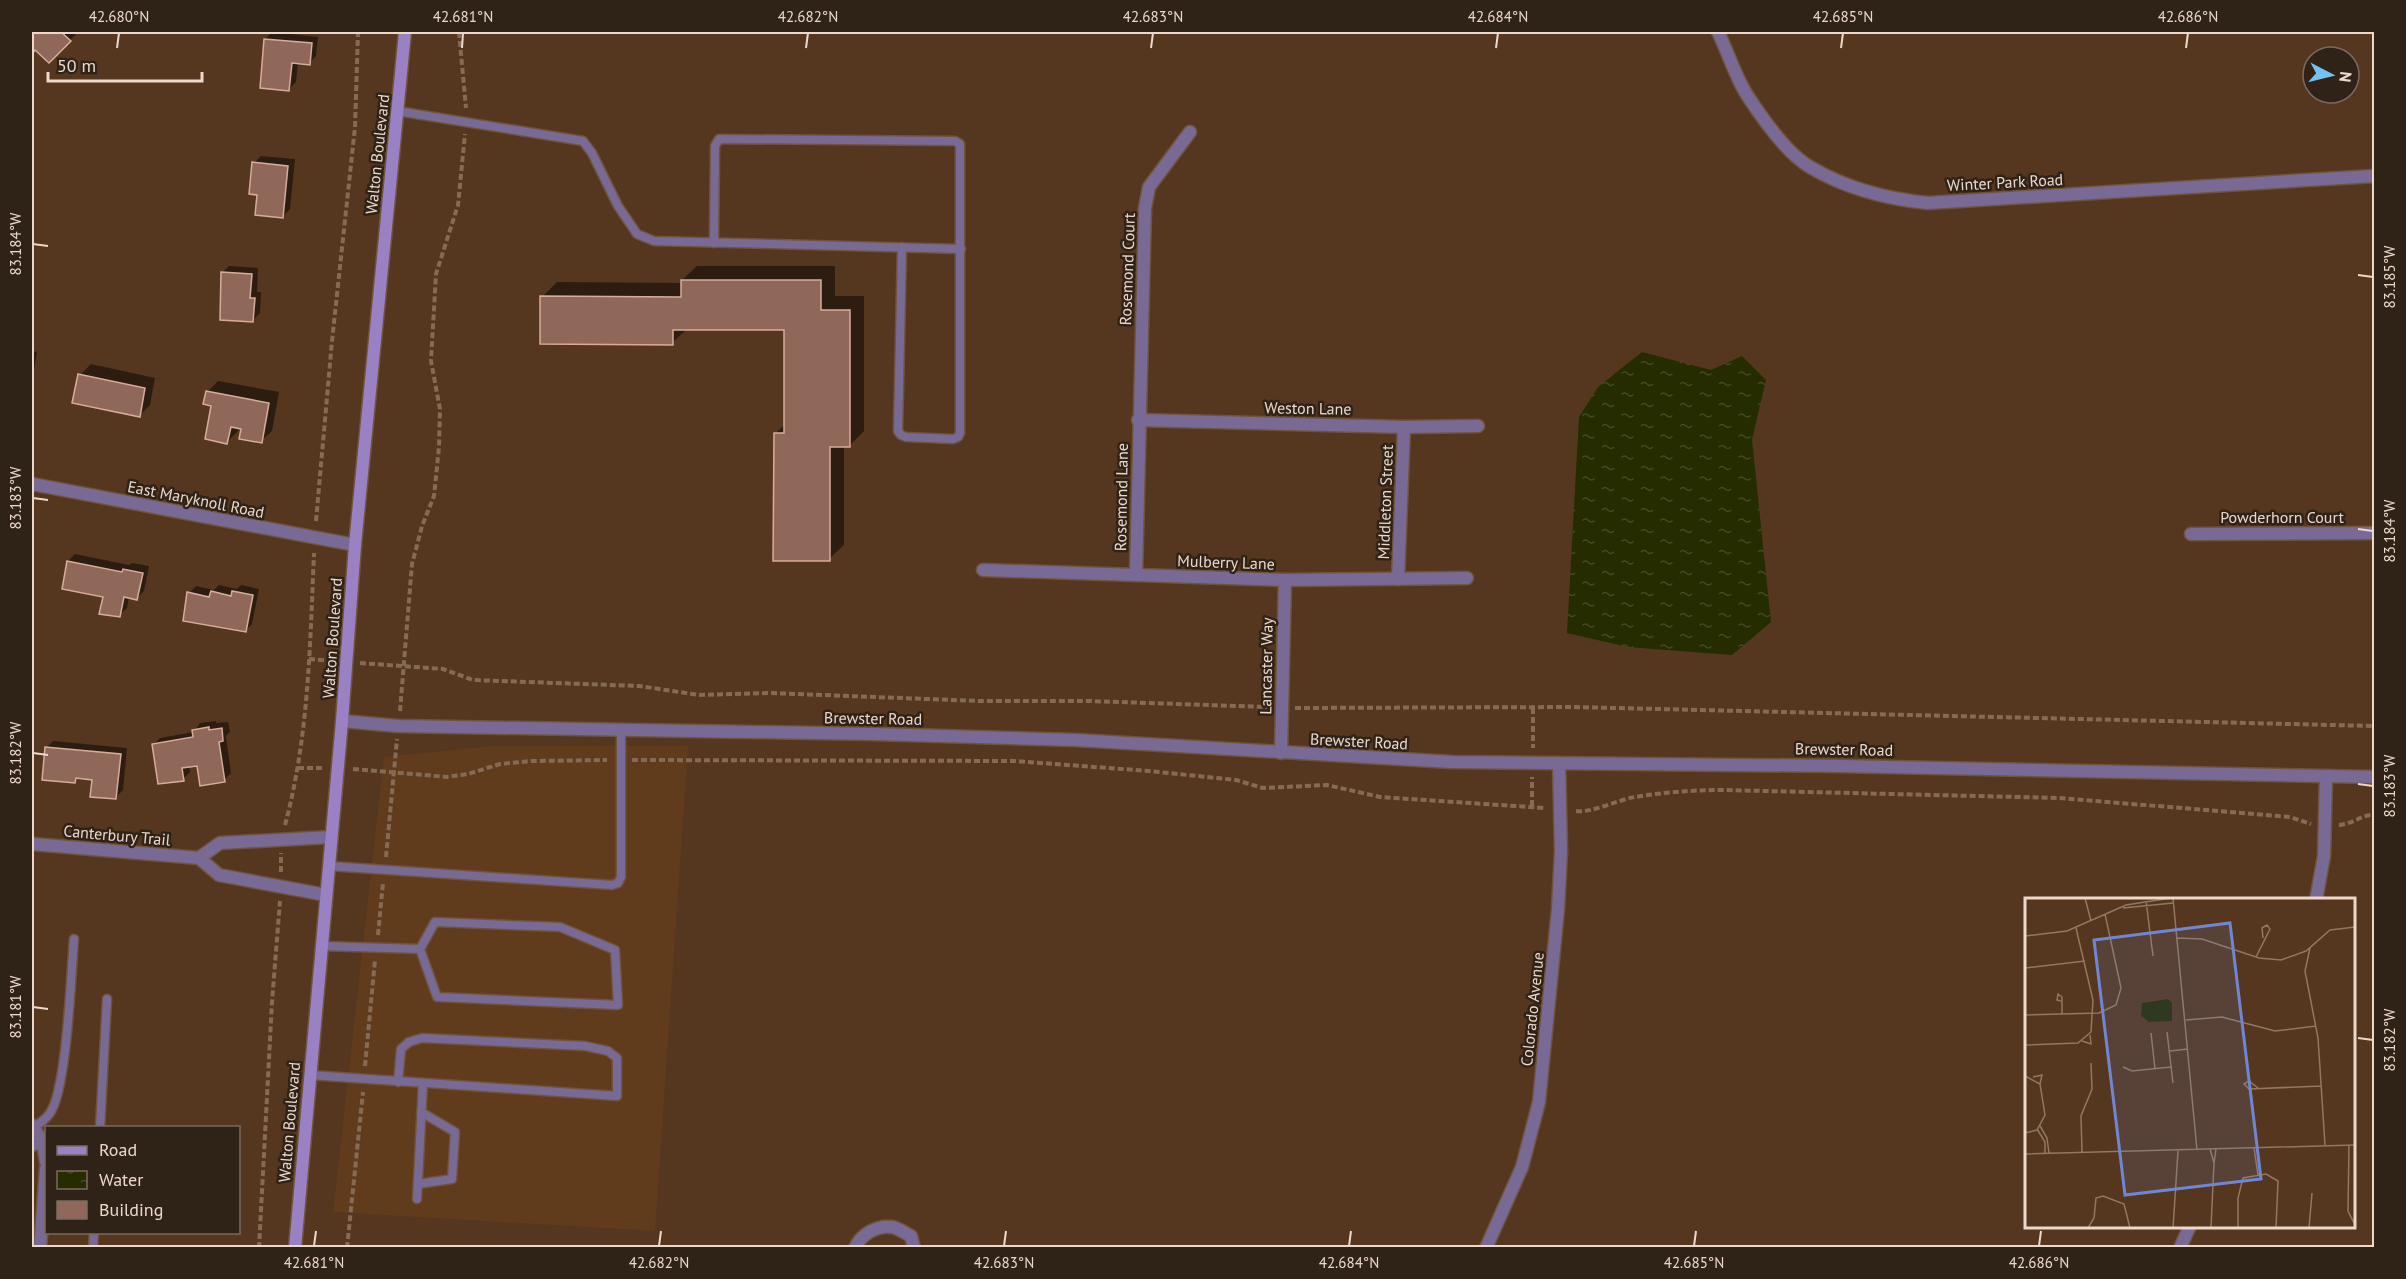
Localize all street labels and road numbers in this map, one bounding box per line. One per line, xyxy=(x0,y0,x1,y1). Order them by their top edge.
street label: Walton Boulevard xyxy=(361,93,393,215)
street label: Winter Park Road xyxy=(1946,169,2064,195)
street label: Rosemond Court xyxy=(1115,212,1139,326)
street label: Weston Lane xyxy=(1264,397,1352,419)
street label: Rosemond Lane xyxy=(1110,443,1132,551)
street label: Middleton Street xyxy=(1373,444,1397,560)
street label: East Maryknoll Road xyxy=(126,476,266,522)
street label: Powderhorn Court xyxy=(2220,507,2344,527)
street label: Mulberry Lane xyxy=(1177,550,1275,574)
street label: Walton Boulevard xyxy=(318,577,346,699)
street label: Lancaster Way xyxy=(1255,617,1277,715)
street label: Brewster Road xyxy=(824,707,922,729)
street label: Brewster Road xyxy=(1309,728,1409,754)
street label: Brewster Road xyxy=(1795,738,1893,760)
street label: Canterbury Trail xyxy=(63,820,172,850)
street label: Colorado Avenue xyxy=(1516,951,1548,1067)
street label: Walton Boulevard xyxy=(274,1061,304,1183)

